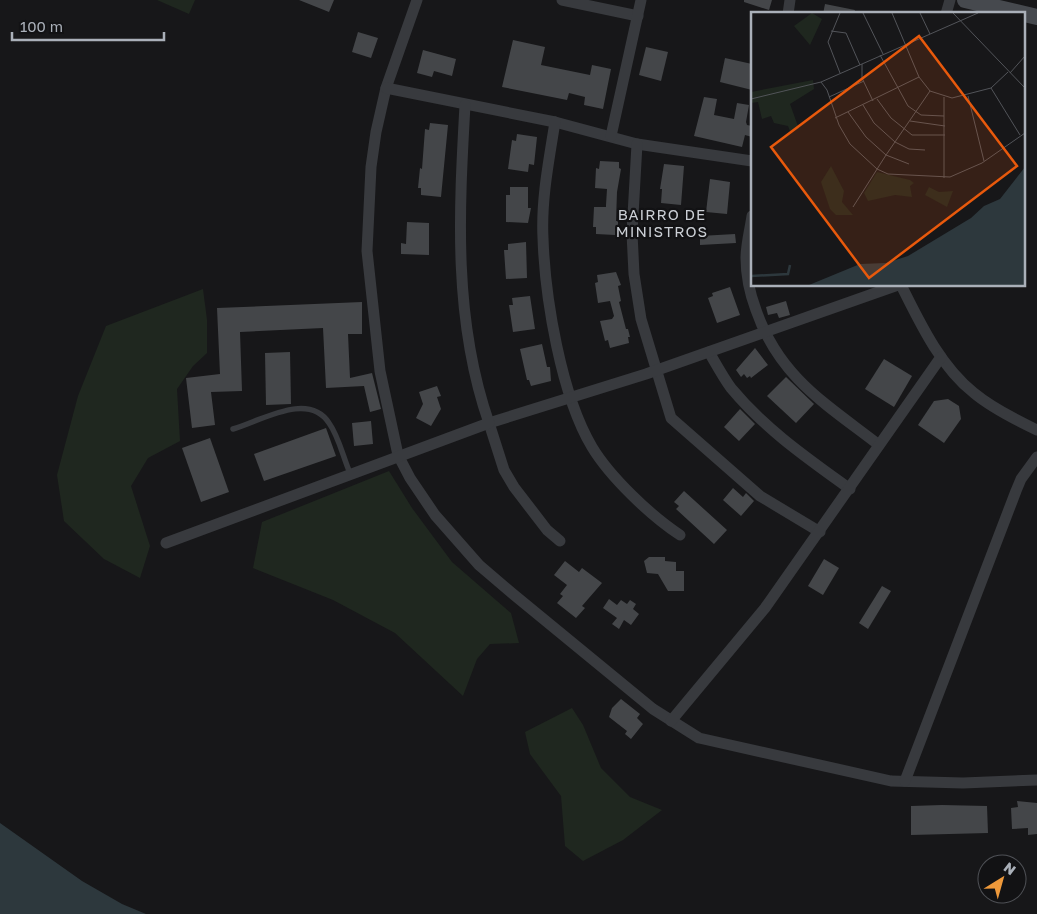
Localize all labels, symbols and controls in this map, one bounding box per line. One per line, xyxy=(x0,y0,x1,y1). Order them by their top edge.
scale bar xyxy=(12,10,165,42)
inset map xyxy=(751,12,1024,286)
text: 100 m xyxy=(20,17,63,35)
district label: BAIRRO DE MINISTROS xyxy=(616,205,708,240)
north arrow xyxy=(977,854,1027,904)
text: N xyxy=(1001,858,1019,878)

